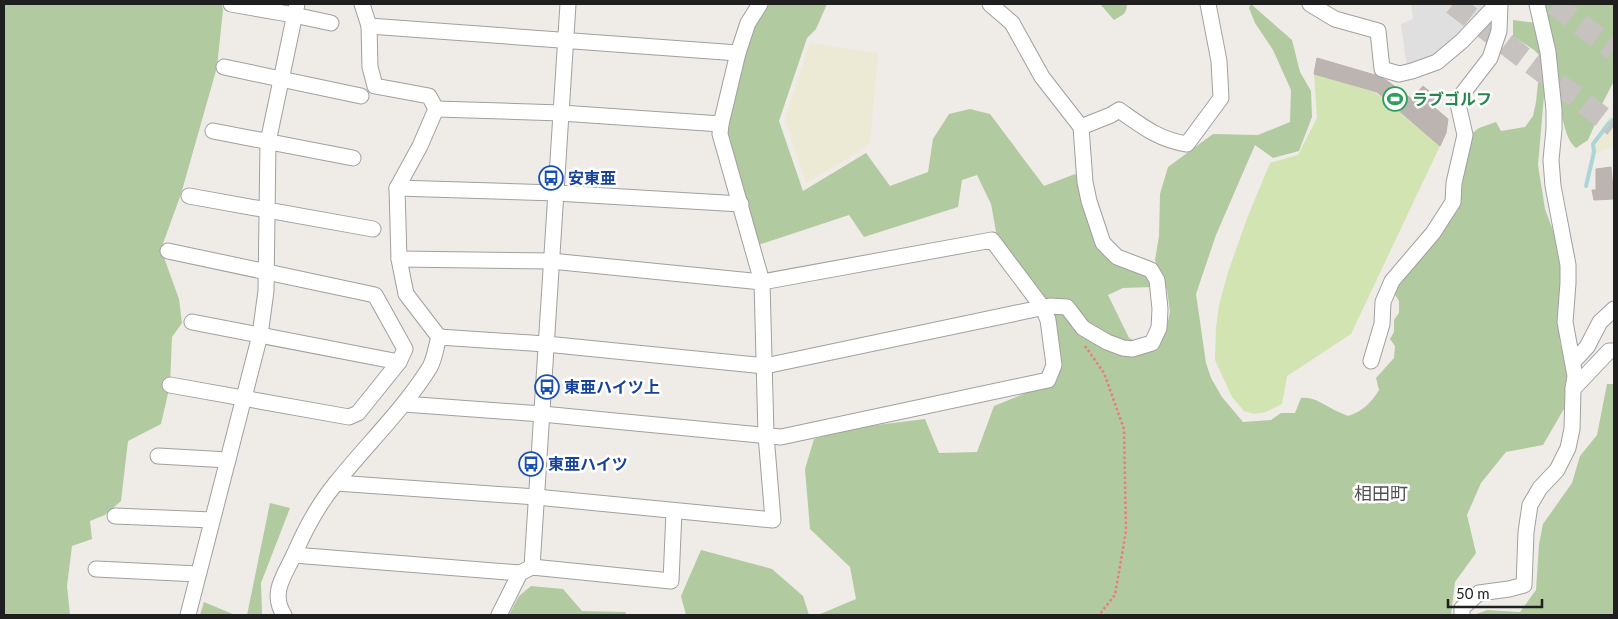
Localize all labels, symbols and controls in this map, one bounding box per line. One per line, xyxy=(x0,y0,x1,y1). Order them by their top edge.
sports icon: ラブゴルフ xyxy=(1382,86,1408,112)
place label: ラブゴルフ xyxy=(1412,89,1492,108)
bus stop icon: 安東亜 xyxy=(538,165,564,191)
place label: 安東亜 xyxy=(568,168,616,187)
bus stop icon: 東亜ハイツ上 xyxy=(534,374,560,400)
place label: 東亜ハイツ上 xyxy=(564,377,660,396)
bus stop icon: 東亜ハイツ xyxy=(518,451,544,477)
place label: 東亜ハイツ xyxy=(548,454,628,473)
district label: 相田町 xyxy=(1354,482,1408,504)
scale bar xyxy=(1448,576,1542,608)
text: 50 m xyxy=(1456,584,1490,602)

